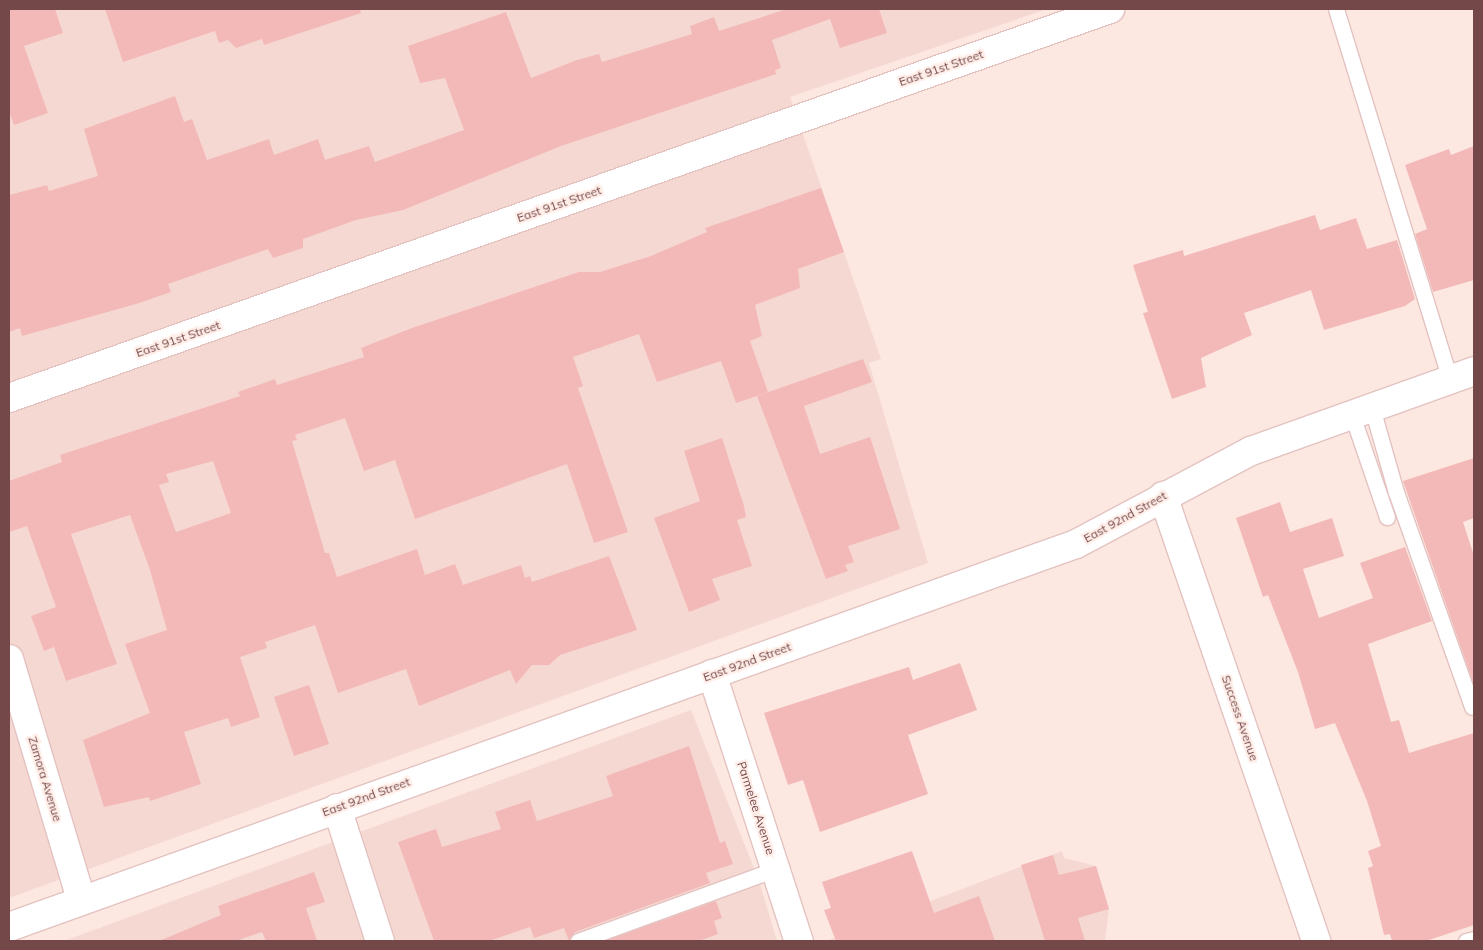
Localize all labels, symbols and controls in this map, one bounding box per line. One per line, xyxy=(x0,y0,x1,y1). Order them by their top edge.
street label: East 91st Street xyxy=(897,47,985,89)
street label: East 91st Street xyxy=(515,183,603,225)
street label: East 91st Street xyxy=(134,318,222,360)
street label: East 92nd Street xyxy=(1081,488,1169,546)
street label: East 92nd Street xyxy=(701,639,793,685)
street label: Success Avenue xyxy=(1219,673,1261,763)
street label: Zamora Avenue xyxy=(25,735,65,823)
street label: Parmelee Avenue xyxy=(734,760,778,856)
street label: East 92nd Street xyxy=(320,774,412,820)

